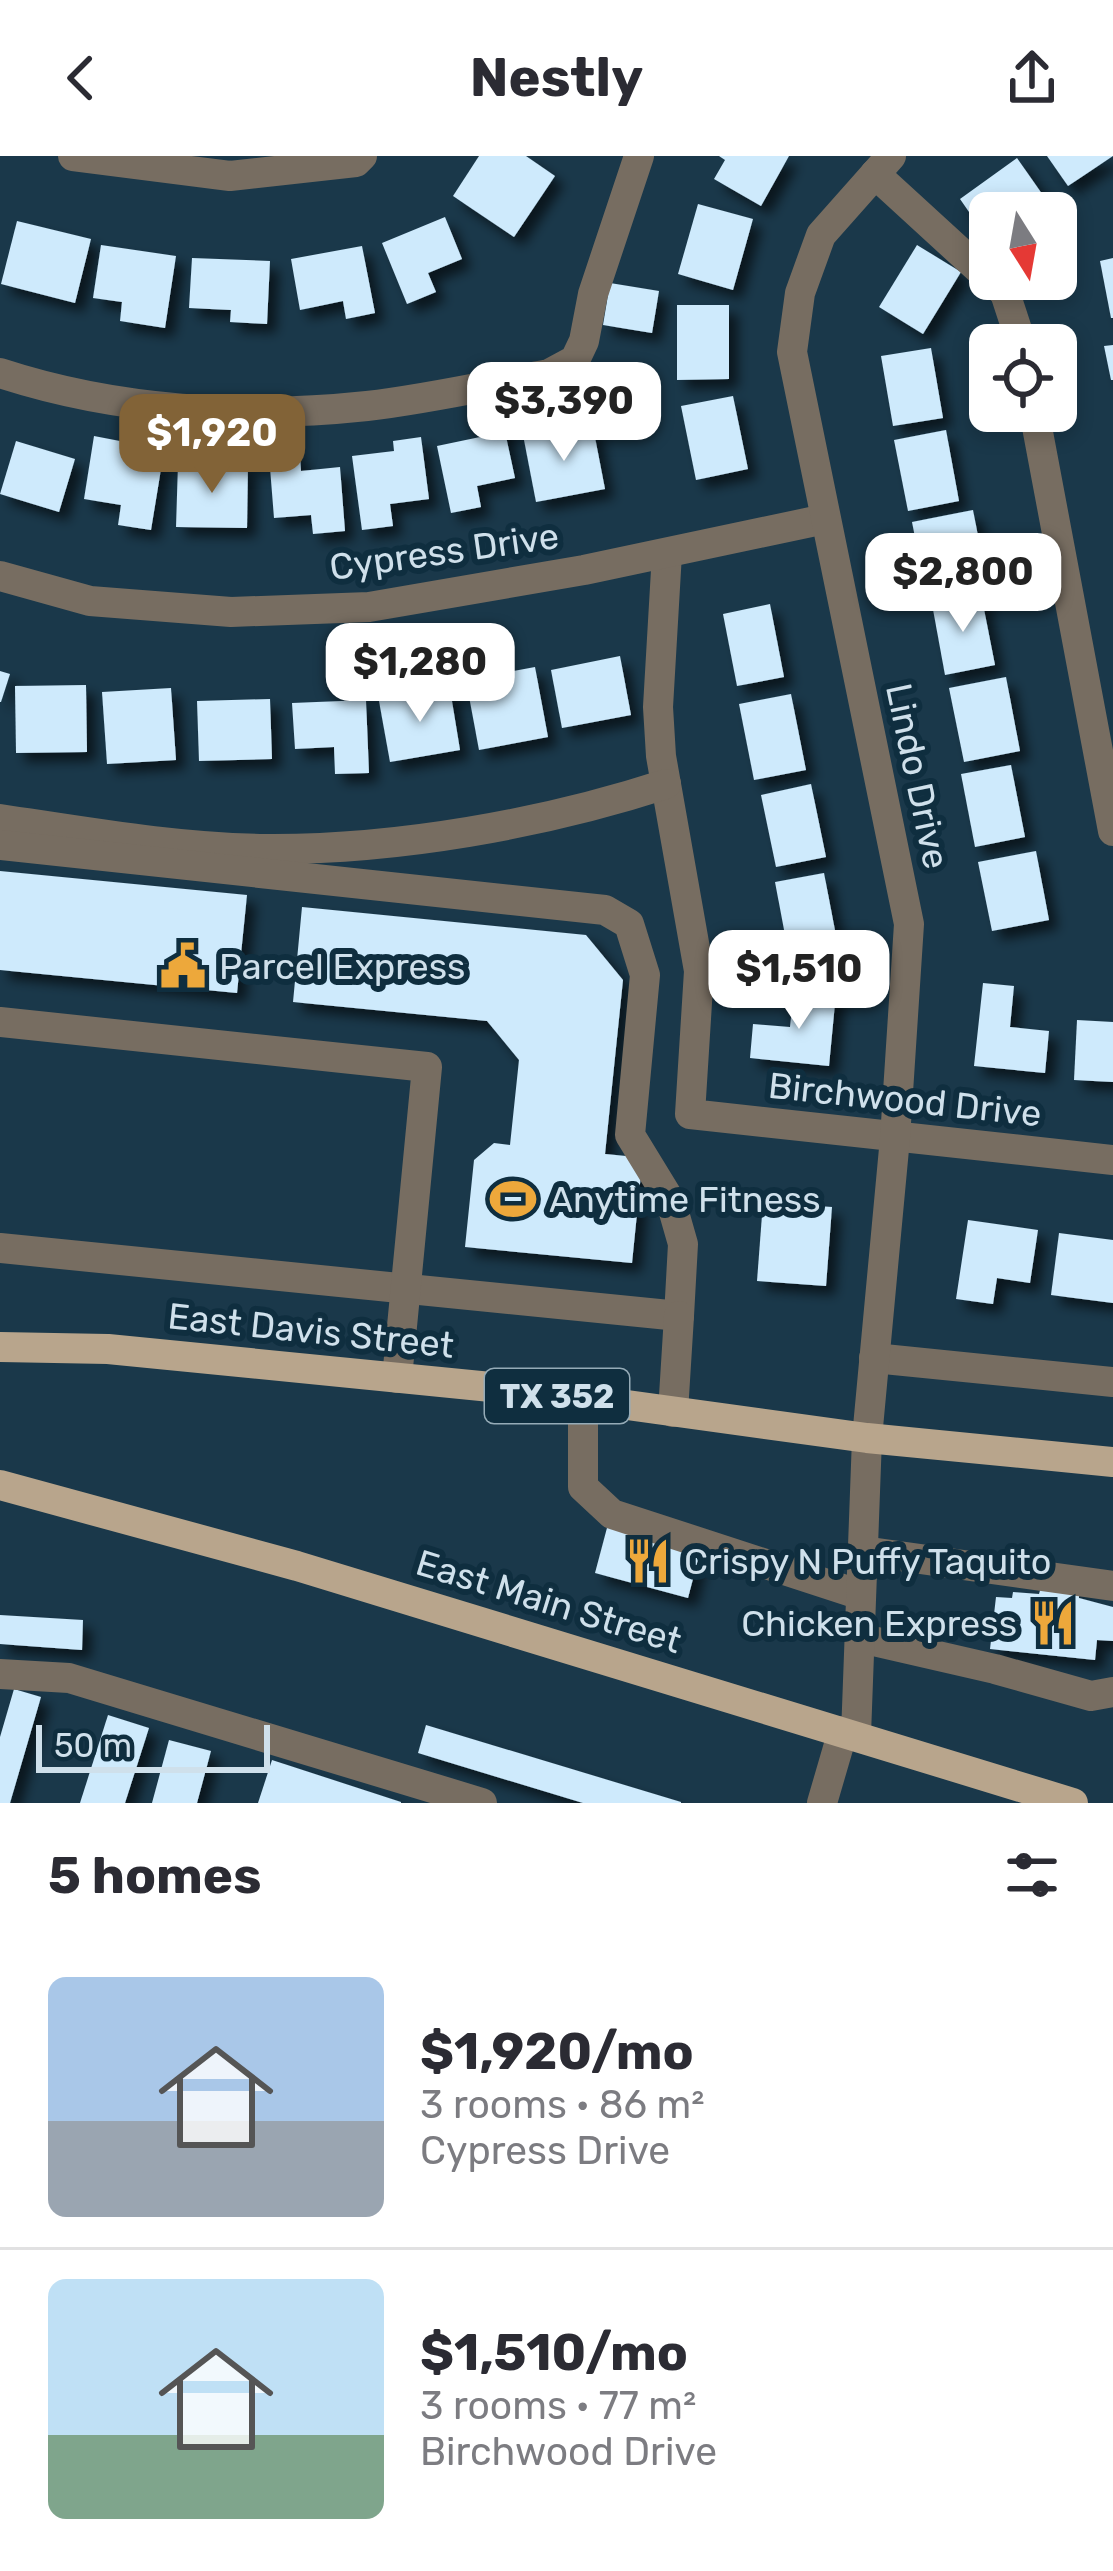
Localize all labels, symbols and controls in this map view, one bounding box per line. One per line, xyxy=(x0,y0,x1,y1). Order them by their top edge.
icon: back xyxy=(48,45,114,111)
icon: share xyxy=(999,45,1065,111)
text: Nestly xyxy=(470,46,643,110)
north arrow xyxy=(969,192,1077,300)
map controls xyxy=(969,192,1077,432)
button: locate xyxy=(969,324,1077,432)
pin: $3,390 xyxy=(466,362,662,464)
text: $3,390 xyxy=(494,378,634,424)
pin: $1,920 xyxy=(114,394,310,496)
text: $1,920 xyxy=(146,410,278,456)
street label: Cypress Drive xyxy=(327,514,561,589)
pin: $2,800 xyxy=(865,533,1061,635)
text: $2,800 xyxy=(892,549,1034,595)
pin: $1,280 xyxy=(322,623,518,725)
text: $1,280 xyxy=(353,639,487,685)
street label: Lindo Drive xyxy=(877,680,958,873)
pin: $1,510 xyxy=(701,930,897,1032)
public building icon: Parcel Express xyxy=(158,941,208,991)
place label: Parcel Express xyxy=(219,945,465,988)
text: $1,510 xyxy=(735,946,863,992)
street label: Birchwood Drive xyxy=(766,1064,1044,1135)
sports icon: Anytime Fitness xyxy=(488,1174,538,1224)
place label: Anytime Fitness xyxy=(549,1178,821,1221)
street label: East Davis Street xyxy=(166,1294,456,1367)
road number: TX 352 xyxy=(485,1369,629,1423)
restaurant icon: Crispy N Puffy Taquito xyxy=(623,1536,673,1586)
place label: Crispy N Puffy Taquito xyxy=(684,1540,1052,1583)
street label: East Main Street xyxy=(411,1541,687,1662)
restaurant icon: Chicken Express xyxy=(1028,1598,1078,1648)
place label: Chicken Express xyxy=(741,1602,1017,1645)
scale bar xyxy=(36,1719,270,1772)
text: 50 m xyxy=(54,1726,132,1765)
icon: filters xyxy=(999,1842,1065,1908)
text: 5 homes xyxy=(48,1845,261,1906)
text: $1,920/mo xyxy=(420,2021,694,2082)
icon: home xyxy=(144,2025,288,2169)
text: 3 rooms · 86 m² xyxy=(420,2082,705,2128)
text: Cypress Drive xyxy=(420,2128,670,2174)
text: $1,510/mo xyxy=(420,2322,688,2383)
icon: home xyxy=(144,2327,288,2471)
text: 3 rooms · 77 m² xyxy=(420,2383,696,2429)
text: Birchwood Drive xyxy=(420,2429,717,2475)

